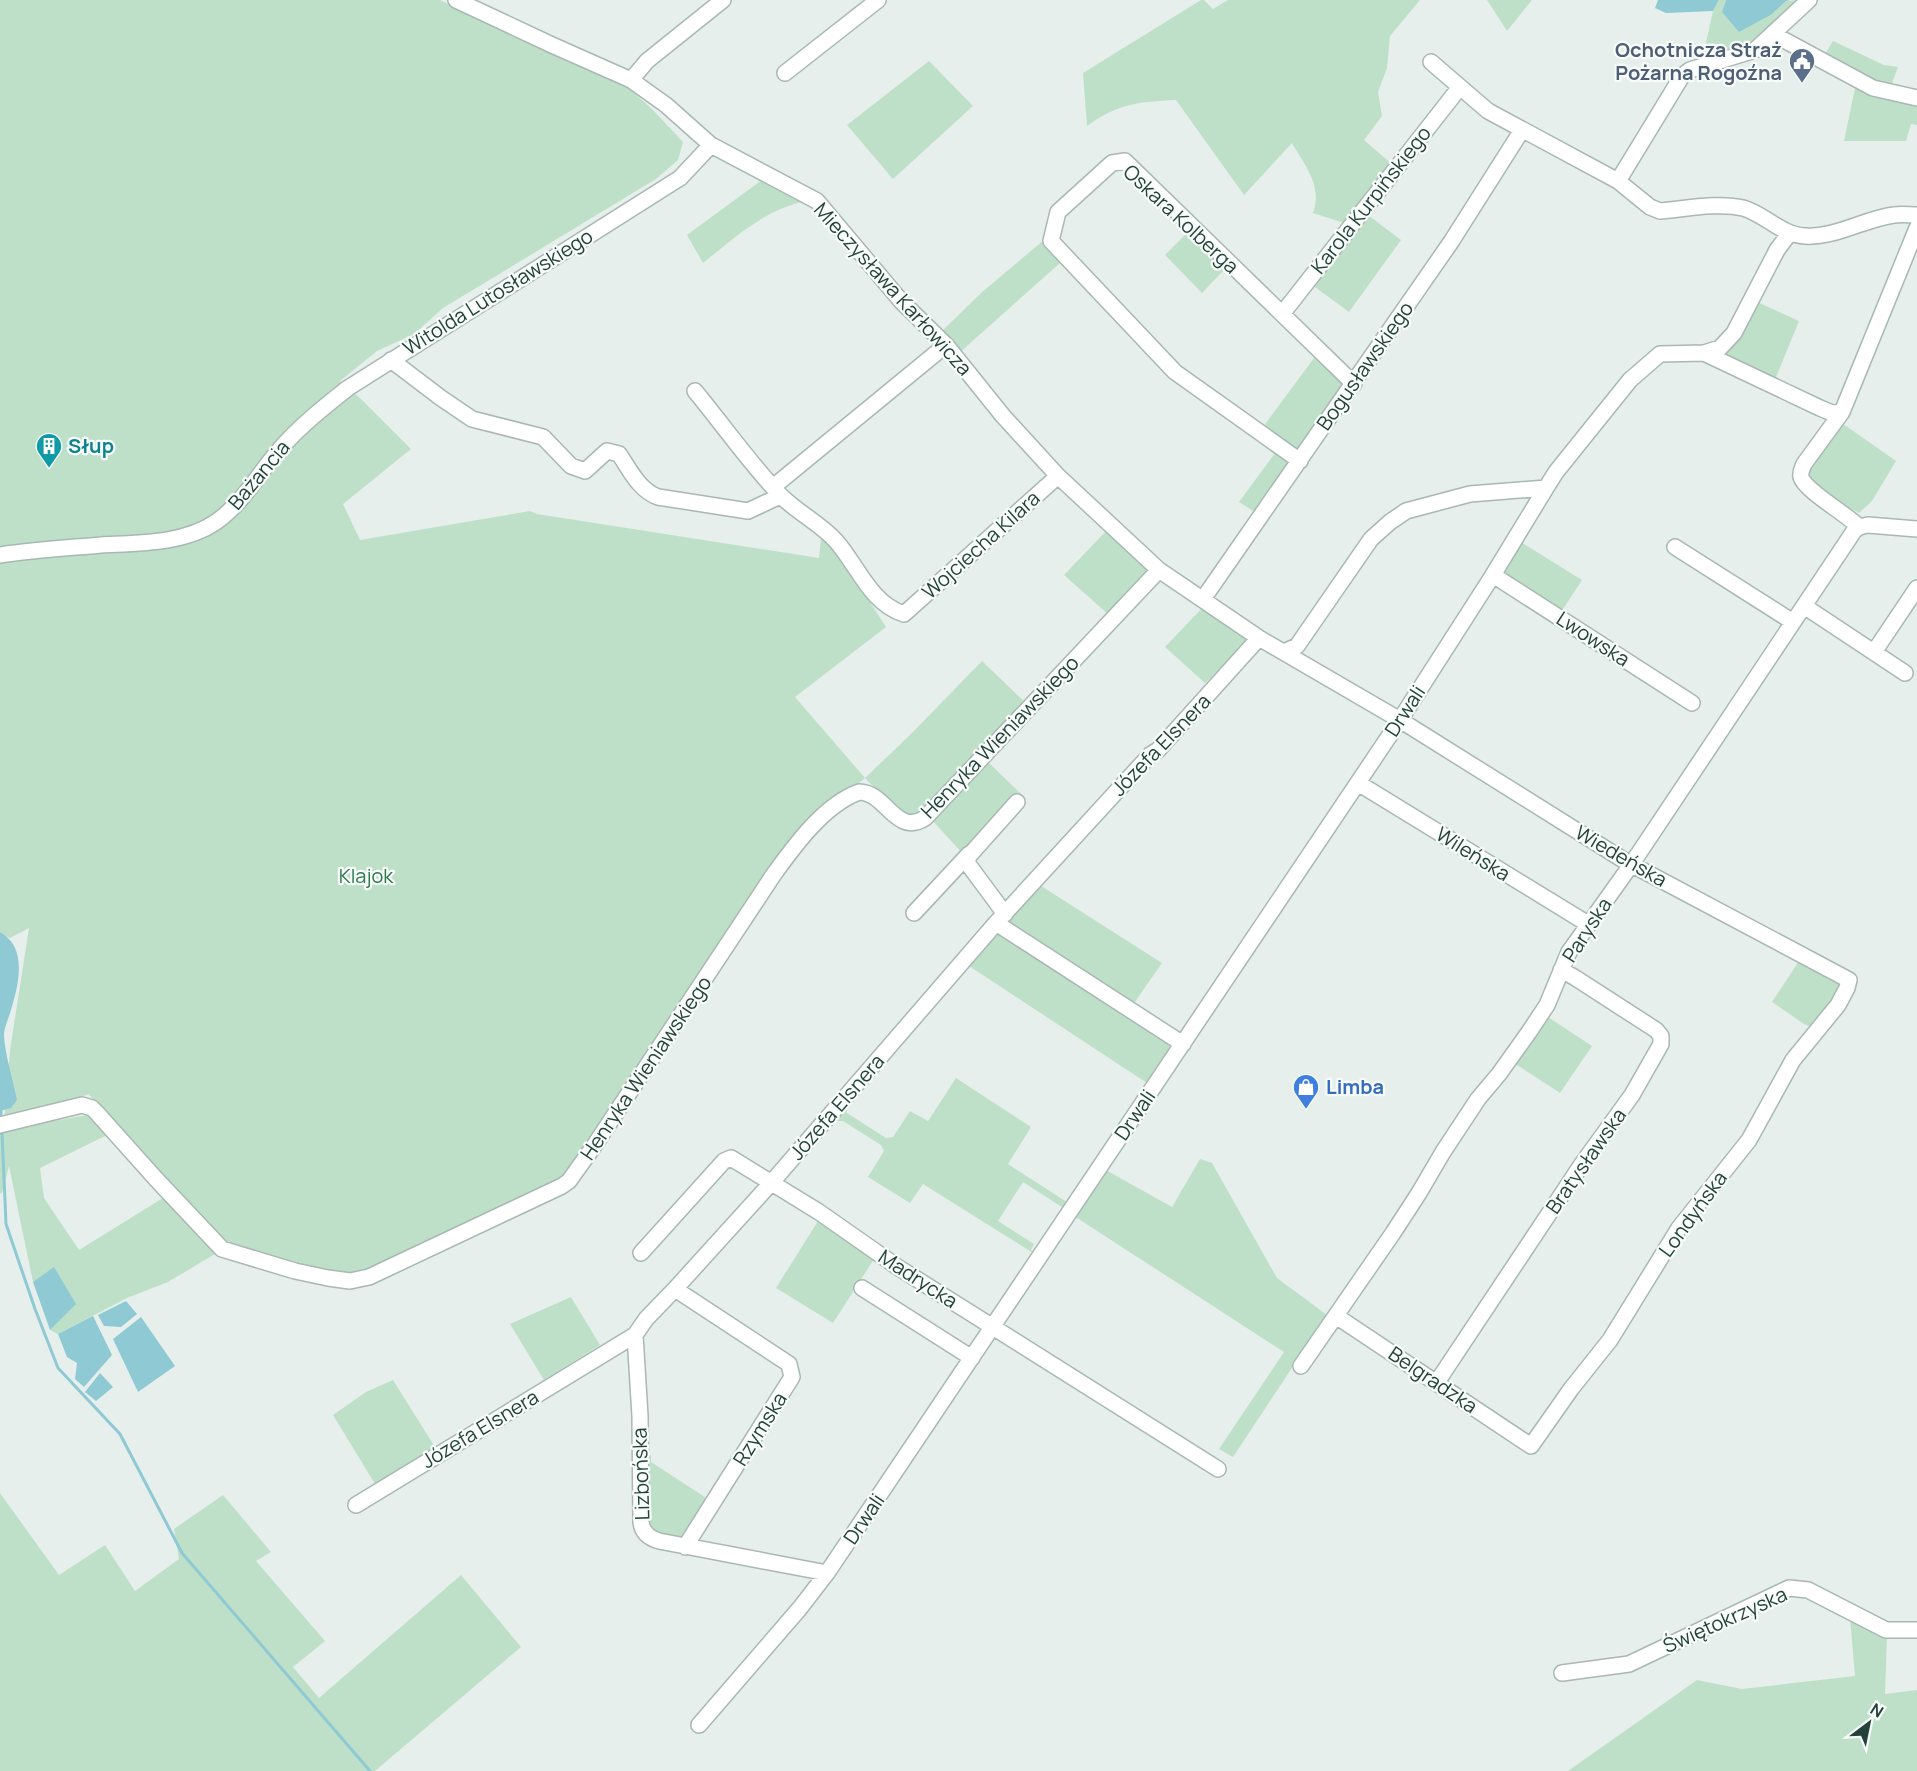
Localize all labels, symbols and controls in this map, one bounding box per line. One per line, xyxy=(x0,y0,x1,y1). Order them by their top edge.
place label: Ochotnicza Straż Pożarna Rogoźna xyxy=(1615,36,1782,86)
public building icon: Ochotnicza Straż Pożarna Rogoźna xyxy=(1787,46,1817,84)
street label: Karola Kurpińskiego xyxy=(1304,120,1437,279)
street label: Oskara Kolberga xyxy=(1118,158,1245,279)
street label: Mieczysława Karłowicza xyxy=(808,196,978,381)
street label: Witolda Lutosławskiego xyxy=(398,222,598,361)
street label: Bogusławskiego xyxy=(1310,296,1419,436)
building icon: Słup xyxy=(34,431,64,469)
place label: Słup xyxy=(68,432,114,459)
street label: Bażancia xyxy=(222,434,296,515)
street label: Wojciecha Kilara xyxy=(916,484,1045,605)
street label: Lwowska xyxy=(1551,605,1635,672)
street label: Henryka Wieniawskiego xyxy=(915,649,1085,824)
street label: Drwali xyxy=(1378,680,1431,741)
street label: Józefa Elsnera xyxy=(1105,688,1216,802)
street label: Wiedeńska xyxy=(1570,818,1672,893)
street label: Wileńska xyxy=(1431,820,1516,887)
park label: Klajok xyxy=(339,862,394,889)
street label: Paryska xyxy=(1556,892,1617,967)
street label: Henryka Wieniawskiego xyxy=(574,970,717,1165)
street label: Józefa Elsnera xyxy=(783,1048,890,1165)
shop icon: Limba xyxy=(1291,1072,1321,1110)
place label: Limba xyxy=(1326,1073,1384,1100)
street label: Drwali xyxy=(1108,1084,1161,1145)
street label: Bratysławska xyxy=(1539,1102,1632,1219)
street label: Londyńska xyxy=(1652,1165,1733,1262)
street label: Madrycka xyxy=(874,1243,963,1314)
street label: Belgradzka xyxy=(1384,1340,1483,1419)
street label: Józefa Elsnera xyxy=(416,1383,543,1474)
street label: Rzymska xyxy=(726,1387,793,1471)
street label: Lizbońska xyxy=(625,1427,656,1521)
street label: Drwali xyxy=(837,1488,890,1549)
street label: Świętokrzyska xyxy=(1659,1580,1791,1659)
north arrow xyxy=(1839,1693,1899,1753)
text: N xyxy=(1866,1698,1888,1723)

